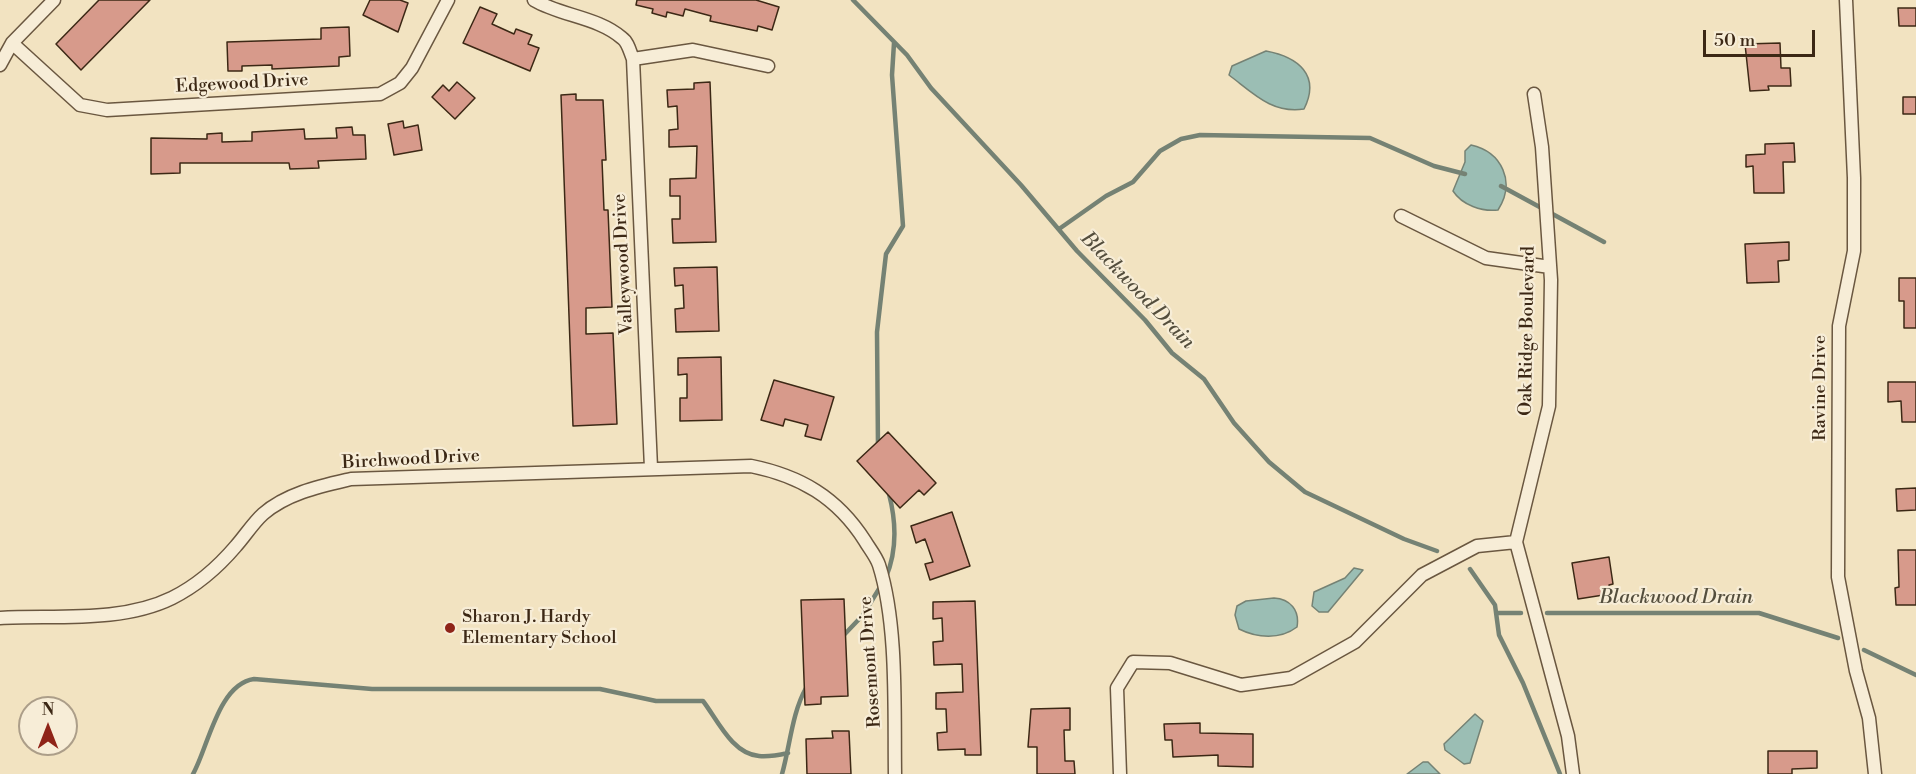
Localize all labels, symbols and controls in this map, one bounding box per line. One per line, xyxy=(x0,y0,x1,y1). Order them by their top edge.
scale bar xyxy=(1706,18,1818,56)
text: 50 m xyxy=(1714,29,1755,52)
street label: Edgewood Drive xyxy=(175,70,309,98)
street label: Valleywood Drive xyxy=(610,193,638,335)
water label: Blackwood Drain xyxy=(1075,227,1199,355)
street label: Oak Ridge Boulevard xyxy=(1516,246,1540,416)
street label: Ravine Drive xyxy=(1810,335,1832,441)
street label: Birchwood Drive xyxy=(342,446,480,474)
water label: Blackwood Drain xyxy=(1599,586,1753,610)
street label: Rosemont Drive xyxy=(856,595,886,729)
place label: Sharon J. Hardy Elementary School xyxy=(462,607,617,650)
marker: Sharon J. Hardy Elementary School xyxy=(443,621,457,635)
north arrow xyxy=(18,696,78,756)
text: N xyxy=(42,700,54,720)

